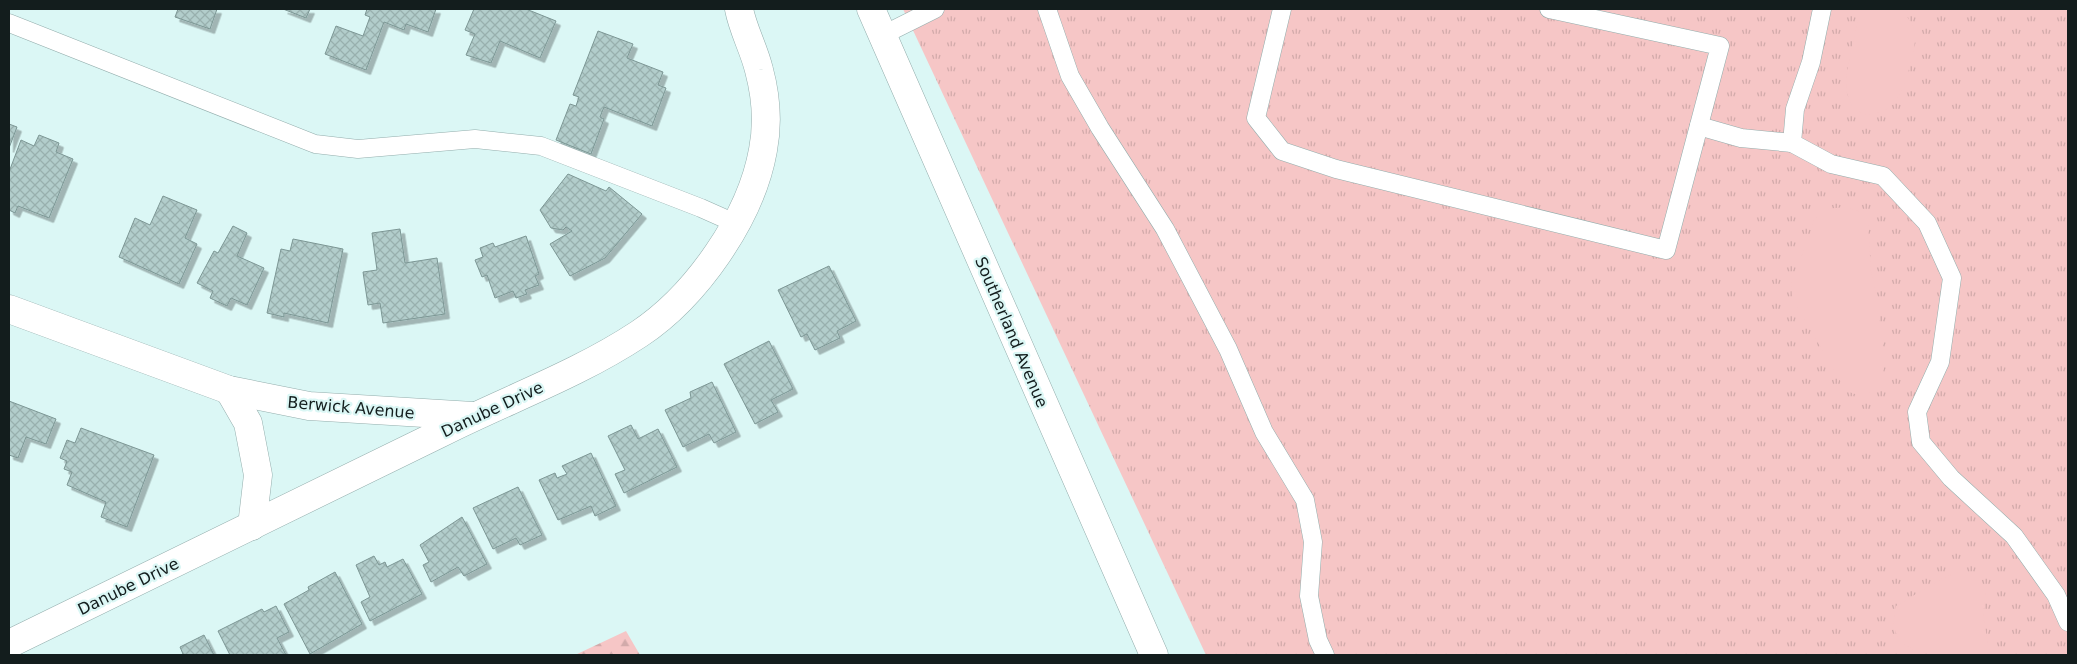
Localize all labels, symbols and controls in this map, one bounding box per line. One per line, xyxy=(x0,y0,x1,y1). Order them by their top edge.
street label: Southerland Avenue xyxy=(971,254,1052,410)
street label: Danube Drive xyxy=(438,378,546,441)
street label: Berwick Avenue xyxy=(287,392,415,423)
street label: Danube Drive xyxy=(75,554,182,619)

